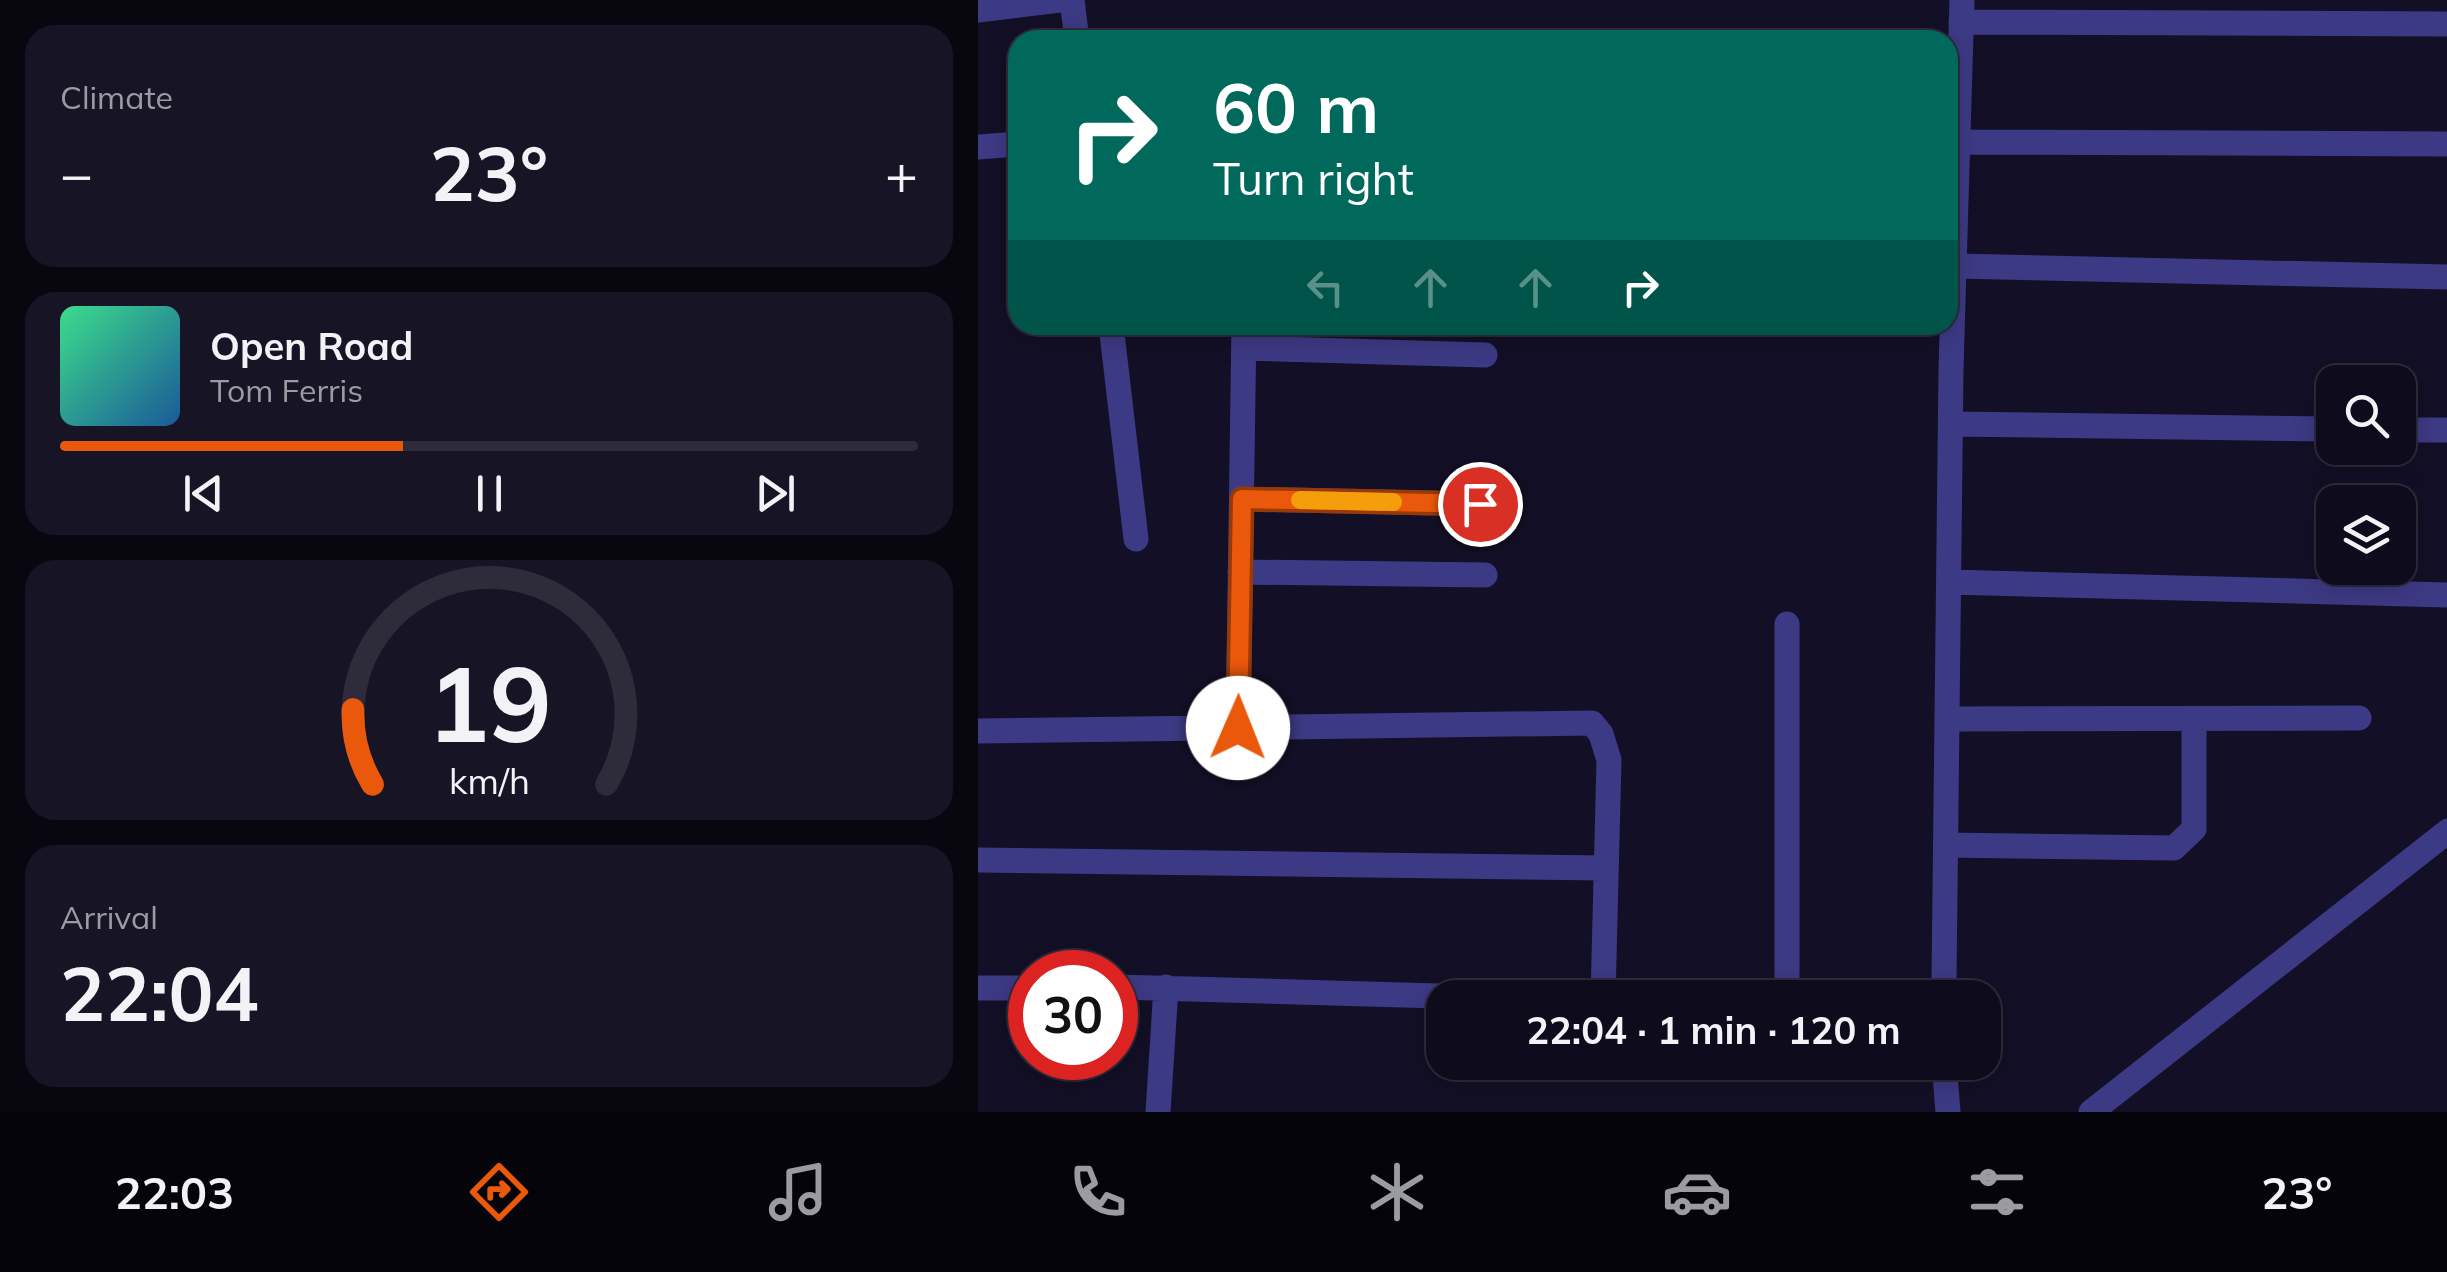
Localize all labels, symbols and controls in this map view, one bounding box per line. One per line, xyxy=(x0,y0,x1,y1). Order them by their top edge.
text: 60 m xyxy=(1213,63,1379,151)
icon: right xyxy=(1048,70,1178,200)
text: Climate xyxy=(60,77,173,117)
text: 23° xyxy=(430,126,548,220)
text: − xyxy=(60,139,93,208)
text: + xyxy=(885,139,918,208)
text: Turn right xyxy=(1213,150,1414,206)
icon: left xyxy=(1298,260,1353,315)
icon: ahead xyxy=(1403,260,1458,315)
icon: ahead xyxy=(1508,260,1563,315)
icon: right xyxy=(1613,260,1668,315)
text: Open Road xyxy=(210,322,413,370)
map controls xyxy=(2316,365,2416,585)
button: search xyxy=(2316,365,2416,465)
text: Tom Ferris xyxy=(210,370,363,410)
pin xyxy=(1438,462,1523,547)
icon: previous xyxy=(176,466,231,521)
icon: pause xyxy=(462,466,517,521)
icon: next xyxy=(748,466,803,521)
icon: arrive xyxy=(1453,477,1508,532)
button: layers xyxy=(2316,485,2416,585)
text: 19 xyxy=(427,637,551,768)
position arrow xyxy=(1186,676,1290,780)
text: km/h xyxy=(449,758,529,803)
text: Arrival xyxy=(60,897,158,937)
text: 22:04 xyxy=(60,946,259,1040)
speed limit sign: 30 xyxy=(1008,950,1138,1080)
text: 22:04 · 1 min · 120 m xyxy=(1526,1006,1901,1054)
icon: directions xyxy=(464,1157,534,1227)
icon: music xyxy=(763,1157,833,1227)
icon: phone xyxy=(1063,1157,1133,1227)
icon: climate xyxy=(1362,1157,1432,1227)
icon: car xyxy=(1662,1157,1732,1227)
icon: filters xyxy=(1962,1157,2032,1227)
text: 22:03 xyxy=(115,1164,234,1220)
text: 23° xyxy=(2261,1164,2332,1220)

